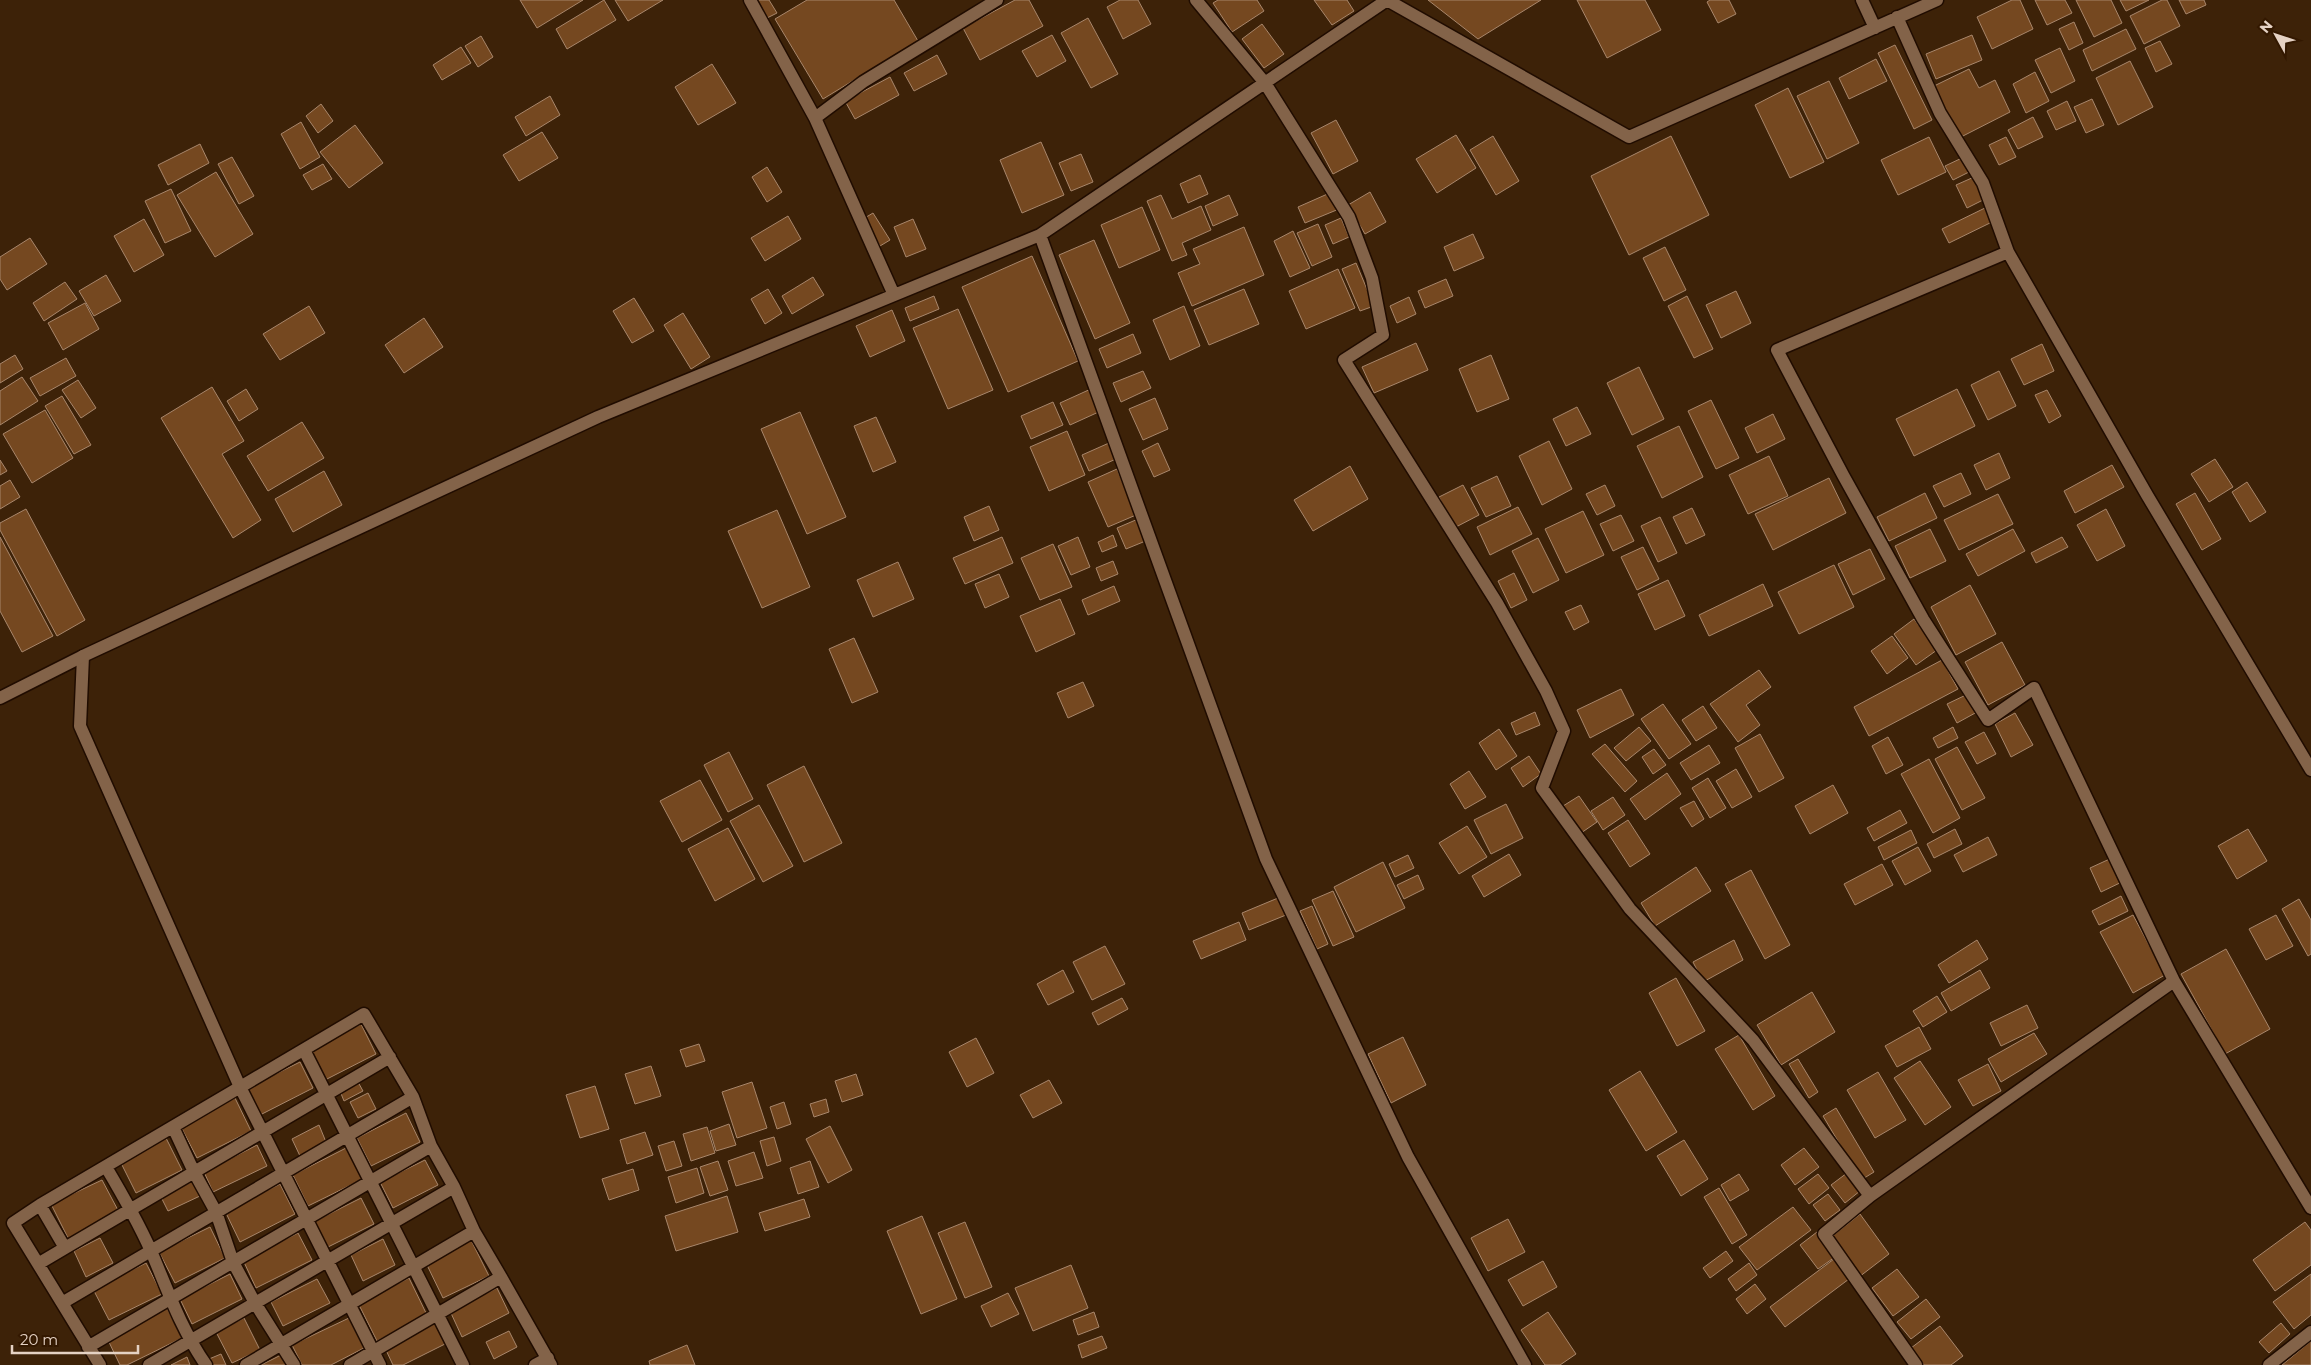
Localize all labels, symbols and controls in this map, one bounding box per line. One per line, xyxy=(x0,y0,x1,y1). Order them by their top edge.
north arrow xyxy=(2251,10,2301,60)
text: N xyxy=(2256,17,2277,37)
scale bar xyxy=(12,1322,139,1354)
text: 20 m xyxy=(20,1330,58,1349)

